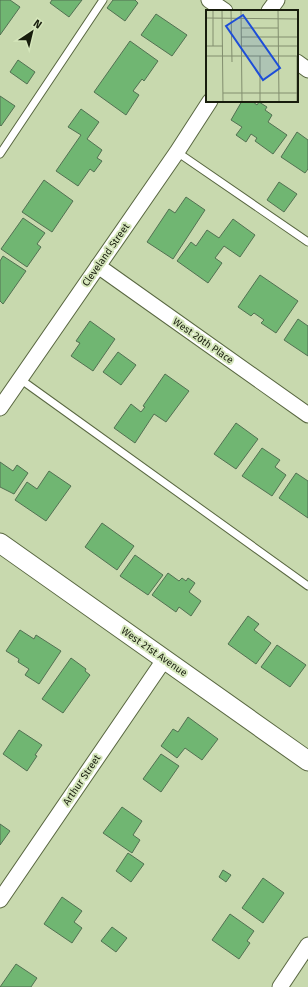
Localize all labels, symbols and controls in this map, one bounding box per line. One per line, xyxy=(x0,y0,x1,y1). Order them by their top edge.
inset map xyxy=(206,10,298,102)
north arrow xyxy=(12,12,52,52)
text: N xyxy=(31,17,44,32)
street label: Cleveland Street xyxy=(80,221,132,289)
street label: West 20th Place xyxy=(170,316,236,366)
street label: West 21st Avenue xyxy=(119,625,189,679)
street label: Arthur Street xyxy=(61,752,104,808)

